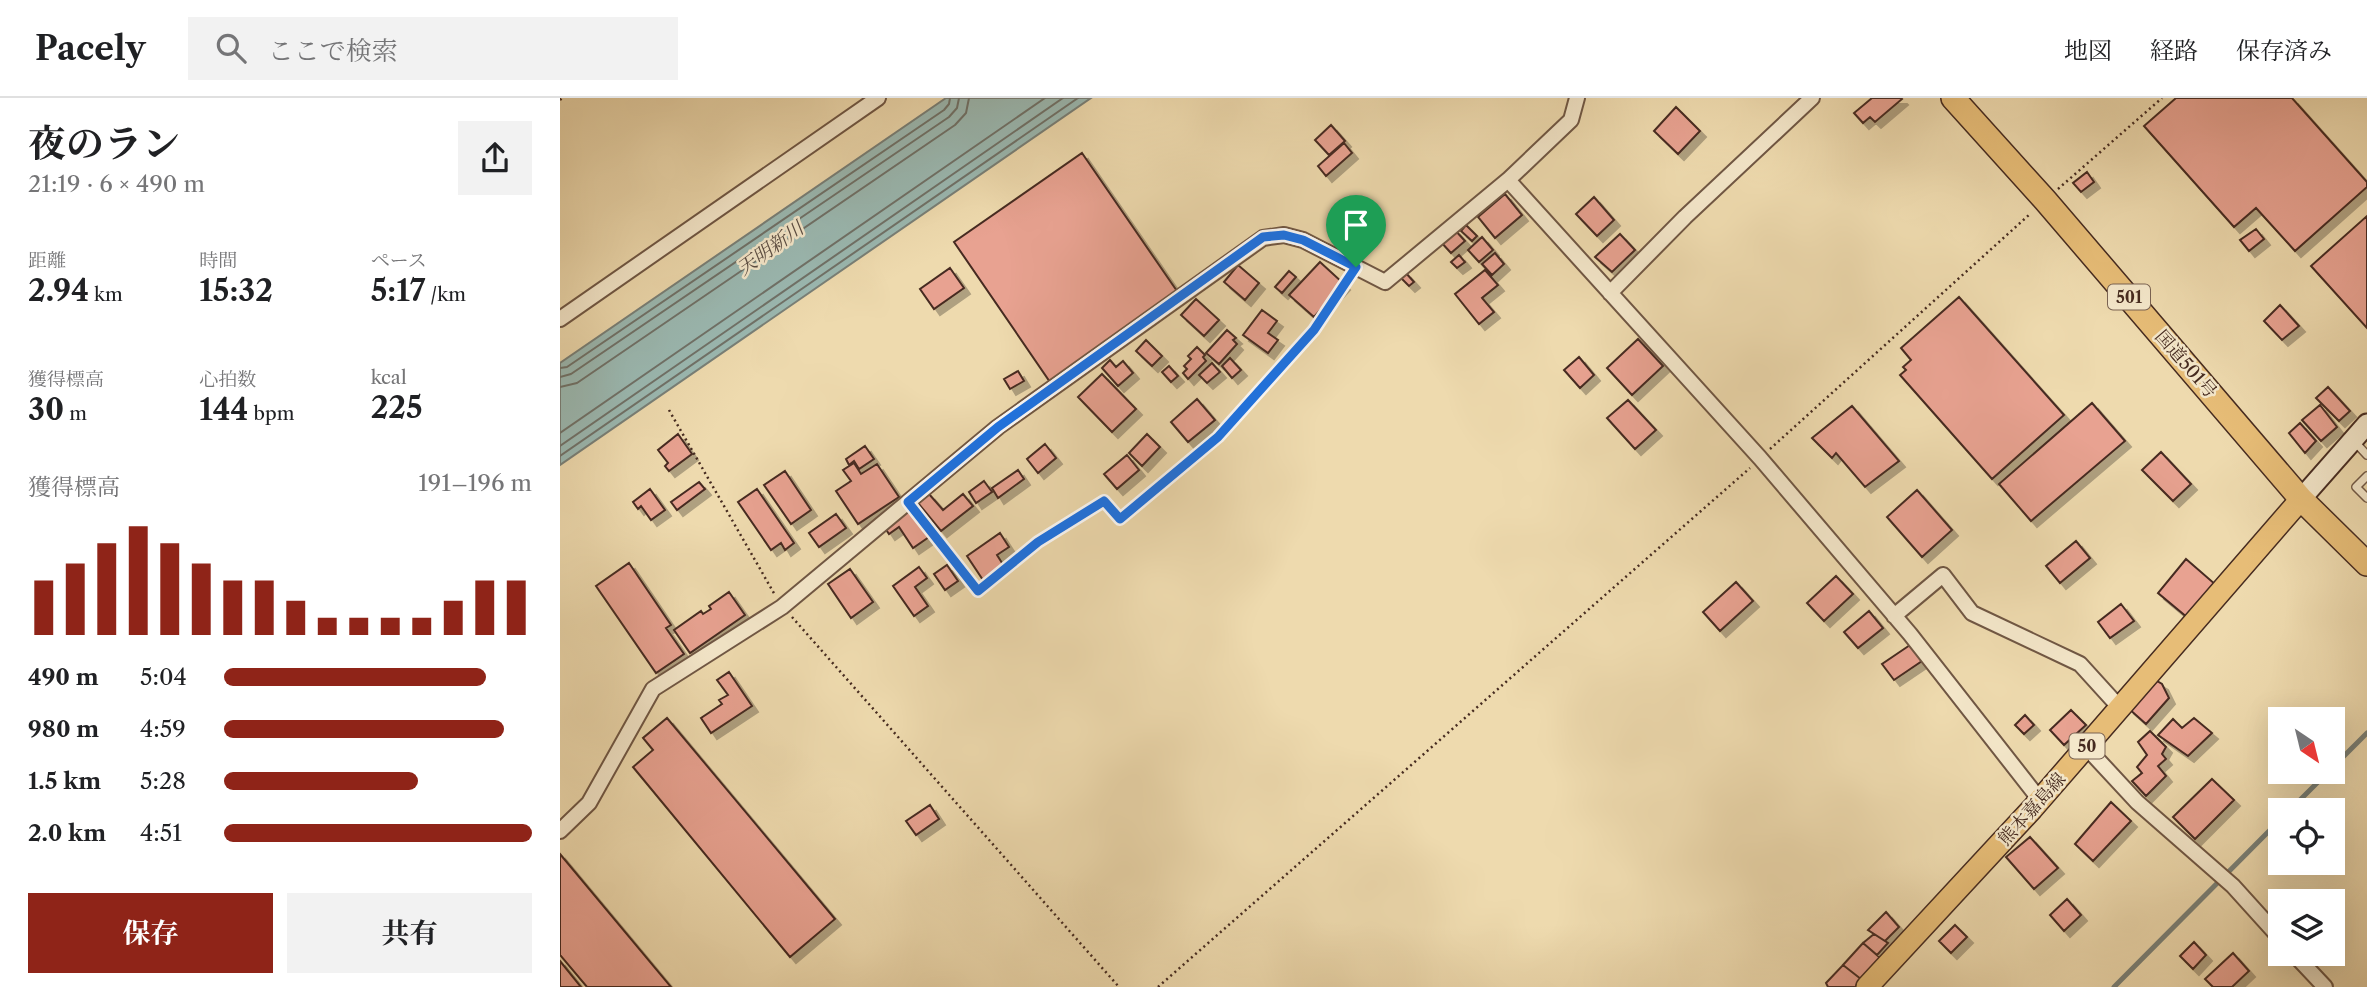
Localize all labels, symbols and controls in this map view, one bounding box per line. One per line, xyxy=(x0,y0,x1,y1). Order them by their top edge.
search box xyxy=(188,17,678,80)
text: Pacely xyxy=(35,28,146,69)
icon: search xyxy=(212,29,250,67)
text: ここで検索 xyxy=(268,35,398,67)
text: 地図 xyxy=(2064,36,2112,65)
text: 経路 xyxy=(2150,36,2198,65)
text: 保存済み xyxy=(2236,36,2332,65)
text: 夜のラン xyxy=(28,120,180,167)
button: share xyxy=(458,121,532,195)
text: 21:19 · 6 × 490 m xyxy=(28,170,205,198)
pin xyxy=(1326,195,1386,267)
icon: arrive xyxy=(1337,206,1375,244)
water label: 天明新川 xyxy=(733,216,809,280)
text: 距離 xyxy=(28,249,66,272)
text: 時間 xyxy=(199,249,237,272)
text: ペース xyxy=(371,249,427,272)
text: 2.94 xyxy=(28,272,89,309)
text: 15:32 xyxy=(199,272,273,309)
text: 5:17 xyxy=(371,272,425,309)
text: km xyxy=(89,283,123,306)
text: /km xyxy=(425,283,466,306)
road number: 501 xyxy=(2108,284,2150,309)
street label: 国道501号 xyxy=(2151,326,2221,402)
text: kcal xyxy=(371,366,407,389)
text: 獲得標高 xyxy=(28,368,104,391)
text: 心拍数 xyxy=(199,368,256,391)
text: 225 xyxy=(371,389,423,426)
text: 30 xyxy=(28,391,64,428)
text: 144 xyxy=(199,391,248,428)
text: m xyxy=(64,402,87,425)
text: bpm xyxy=(248,402,294,425)
text: 191–196 m xyxy=(418,469,532,497)
text: 獲得標高 xyxy=(28,473,120,501)
text: 490 m xyxy=(28,663,99,691)
text: 5:04 xyxy=(140,663,187,691)
north arrow xyxy=(2268,707,2345,784)
map controls xyxy=(2268,707,2345,966)
text: 980 m xyxy=(28,715,99,743)
text: 4:59 xyxy=(140,715,186,743)
road number: 50 xyxy=(2070,734,2104,758)
text: 1.5 km xyxy=(28,767,101,795)
text: 5:28 xyxy=(140,767,186,795)
street label: 熊本嘉島線 xyxy=(1994,768,2070,850)
button: locate xyxy=(2268,798,2345,875)
text: 2.0 km xyxy=(28,819,106,847)
text: 4:51 xyxy=(140,819,182,847)
button: layers xyxy=(2268,889,2345,966)
button: 保存 xyxy=(28,893,273,973)
button: 共有 xyxy=(287,893,532,973)

